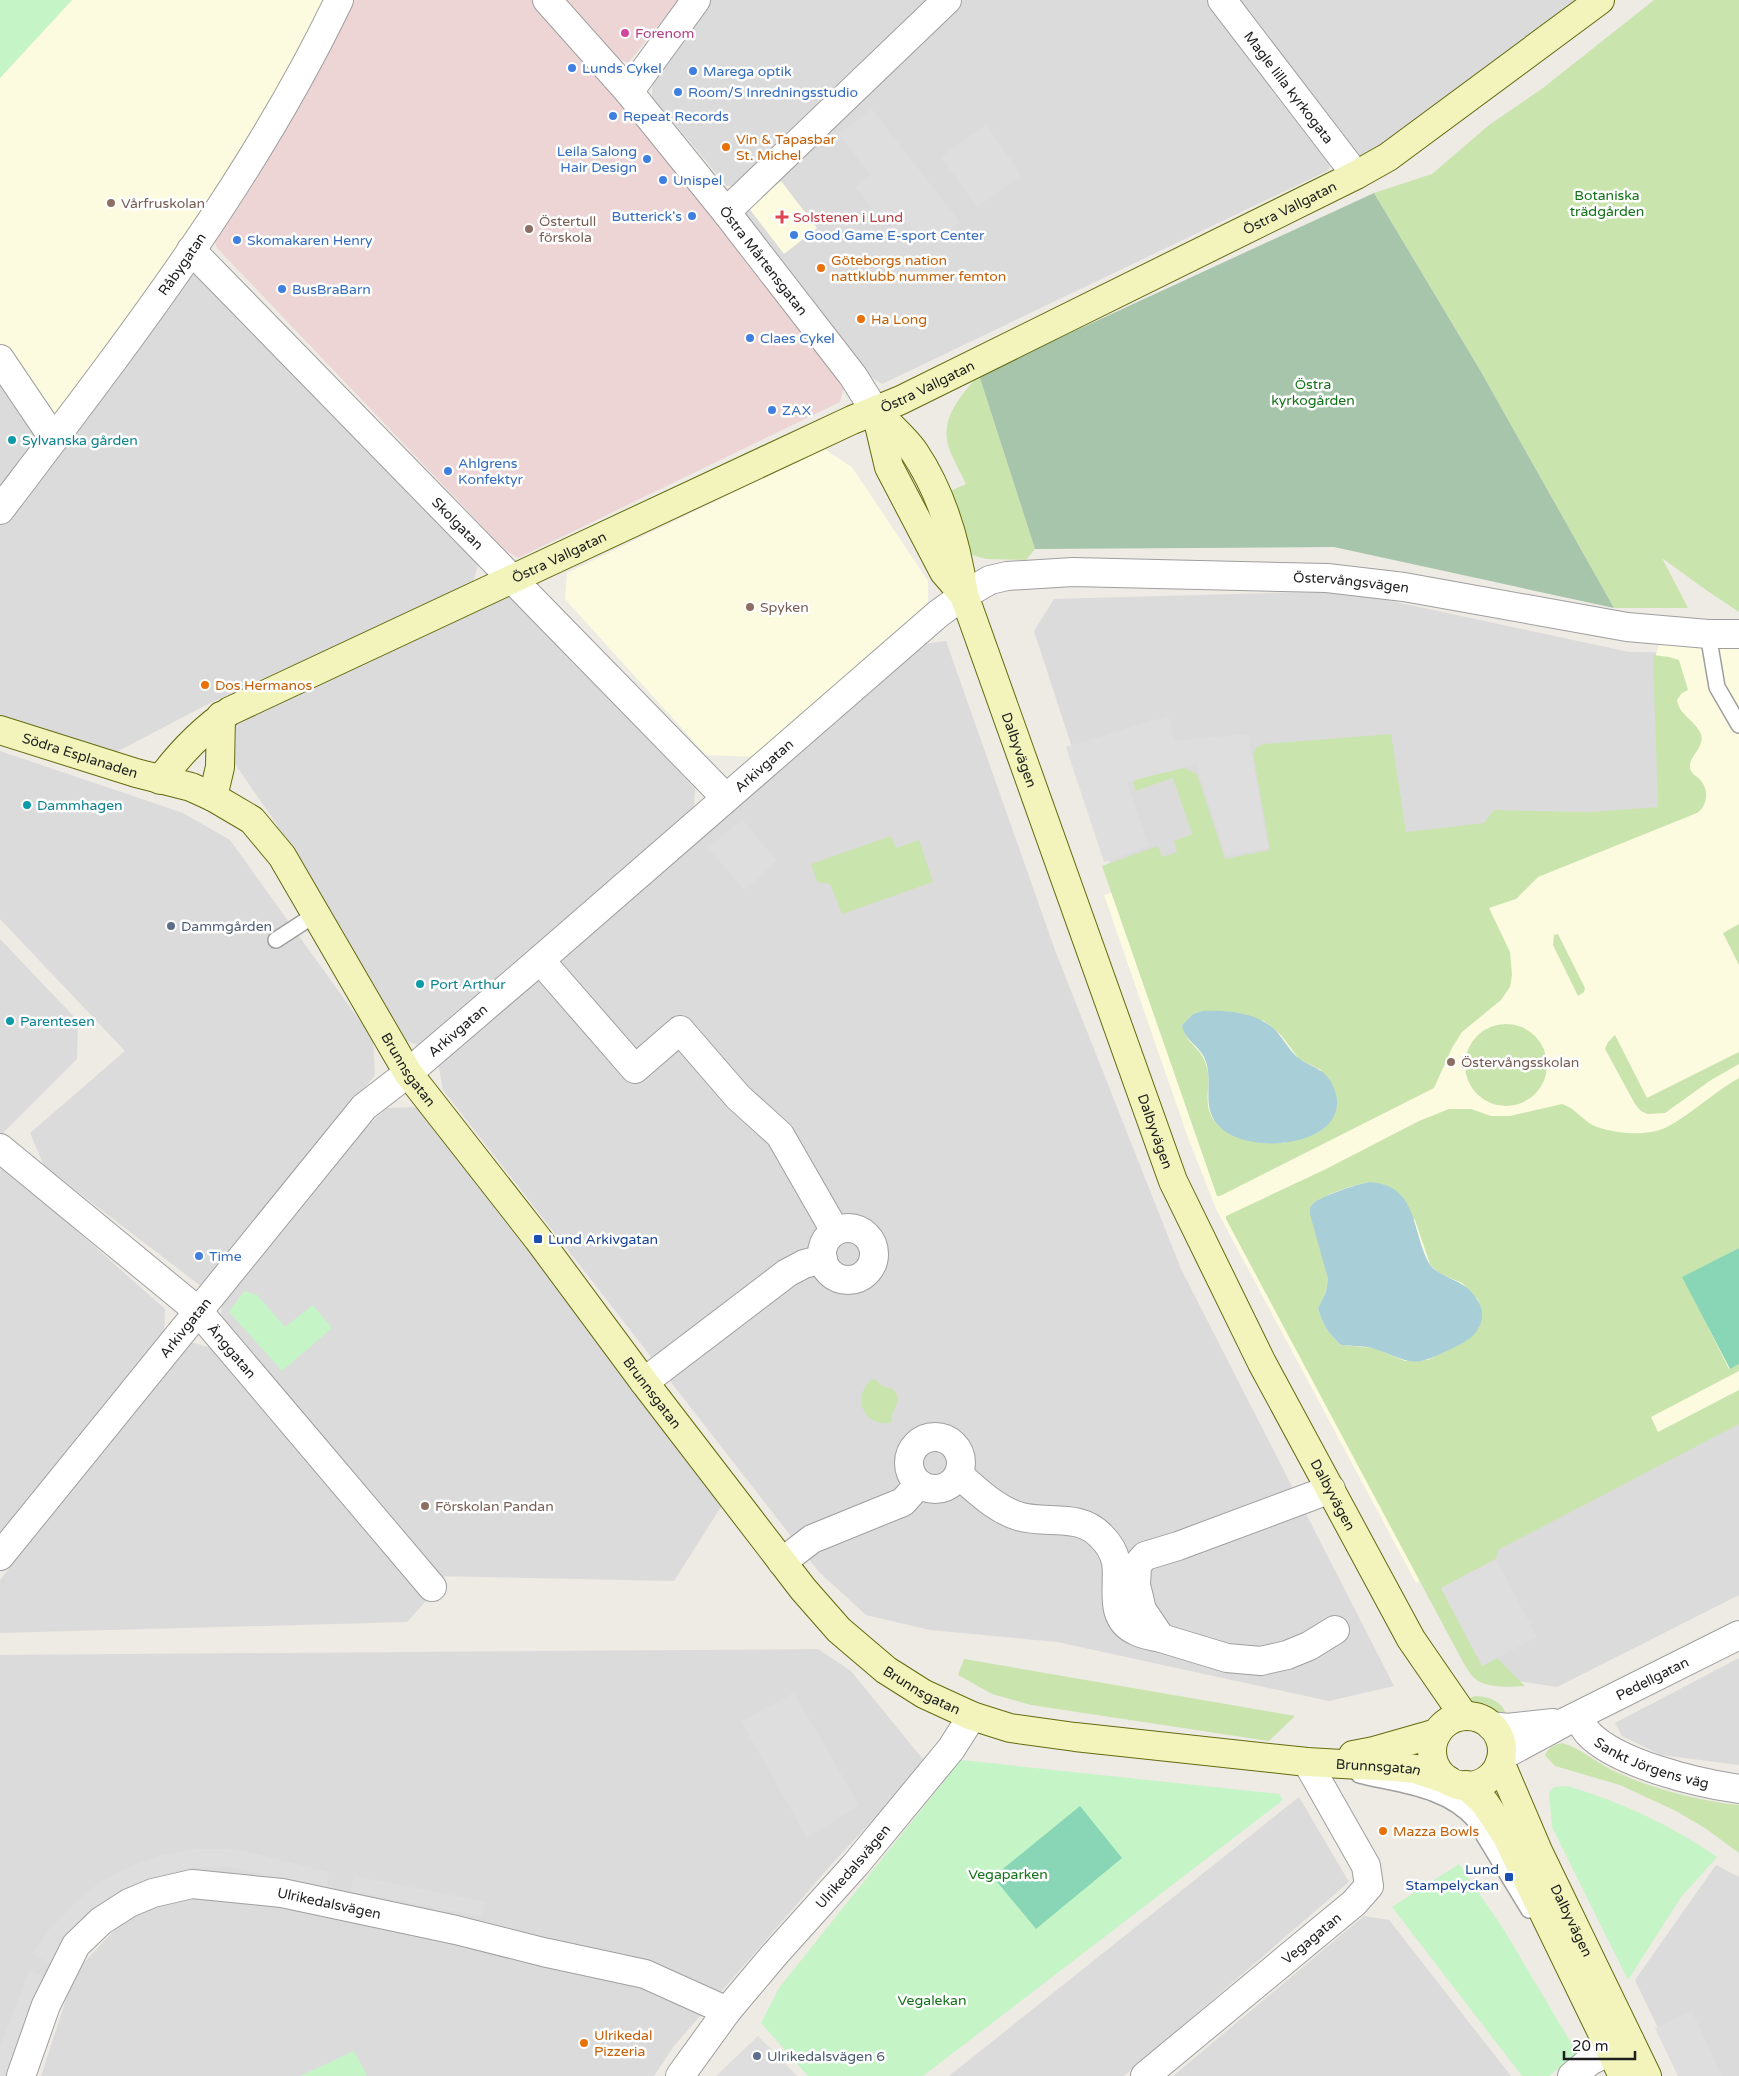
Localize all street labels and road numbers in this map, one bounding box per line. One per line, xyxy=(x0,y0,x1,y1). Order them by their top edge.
street label: Magle lilla kyrkogata xyxy=(1240,28,1337,147)
street label: Östra Vallgatan xyxy=(1240,178,1340,239)
street label: Östra Mårtensgatan xyxy=(716,203,811,319)
street label: Råbygatan xyxy=(155,230,210,299)
street label: Östra Vallgatan xyxy=(878,357,977,416)
street label: Skolgatan xyxy=(428,494,487,553)
street label: Östra Vallgatan xyxy=(509,528,609,587)
street label: Östervångsvägen xyxy=(1293,569,1410,597)
street label: Dalbyvägen xyxy=(998,710,1040,790)
street label: Södra Esplanaden xyxy=(20,730,140,782)
street label: Arkivgatan xyxy=(731,736,797,796)
street label: Arkivgatan xyxy=(425,1001,491,1061)
street label: Brunnsgatan xyxy=(377,1030,439,1110)
street label: Dalbyvägen xyxy=(1134,1092,1176,1171)
street label: Arkivgatan xyxy=(156,1294,215,1361)
street label: Änggatan xyxy=(204,1321,259,1382)
street label: Brunnsgatan xyxy=(619,1354,685,1432)
street label: Dalbyvägen xyxy=(1307,1456,1359,1534)
street label: Pedellgatan xyxy=(1613,1654,1692,1704)
street label: Brunnsgatan xyxy=(880,1662,963,1718)
street label: Sankt Jörgens väg xyxy=(1591,1734,1711,1792)
street label: Brunnsgatan xyxy=(1335,1756,1423,1780)
street label: Ulrikedalsvägen xyxy=(812,1821,894,1912)
street label: Dalbyvägen xyxy=(1546,1882,1596,1960)
street label: Ulrikedalsvägen xyxy=(276,1884,383,1923)
street label: Vegagatan xyxy=(1279,1909,1345,1968)

